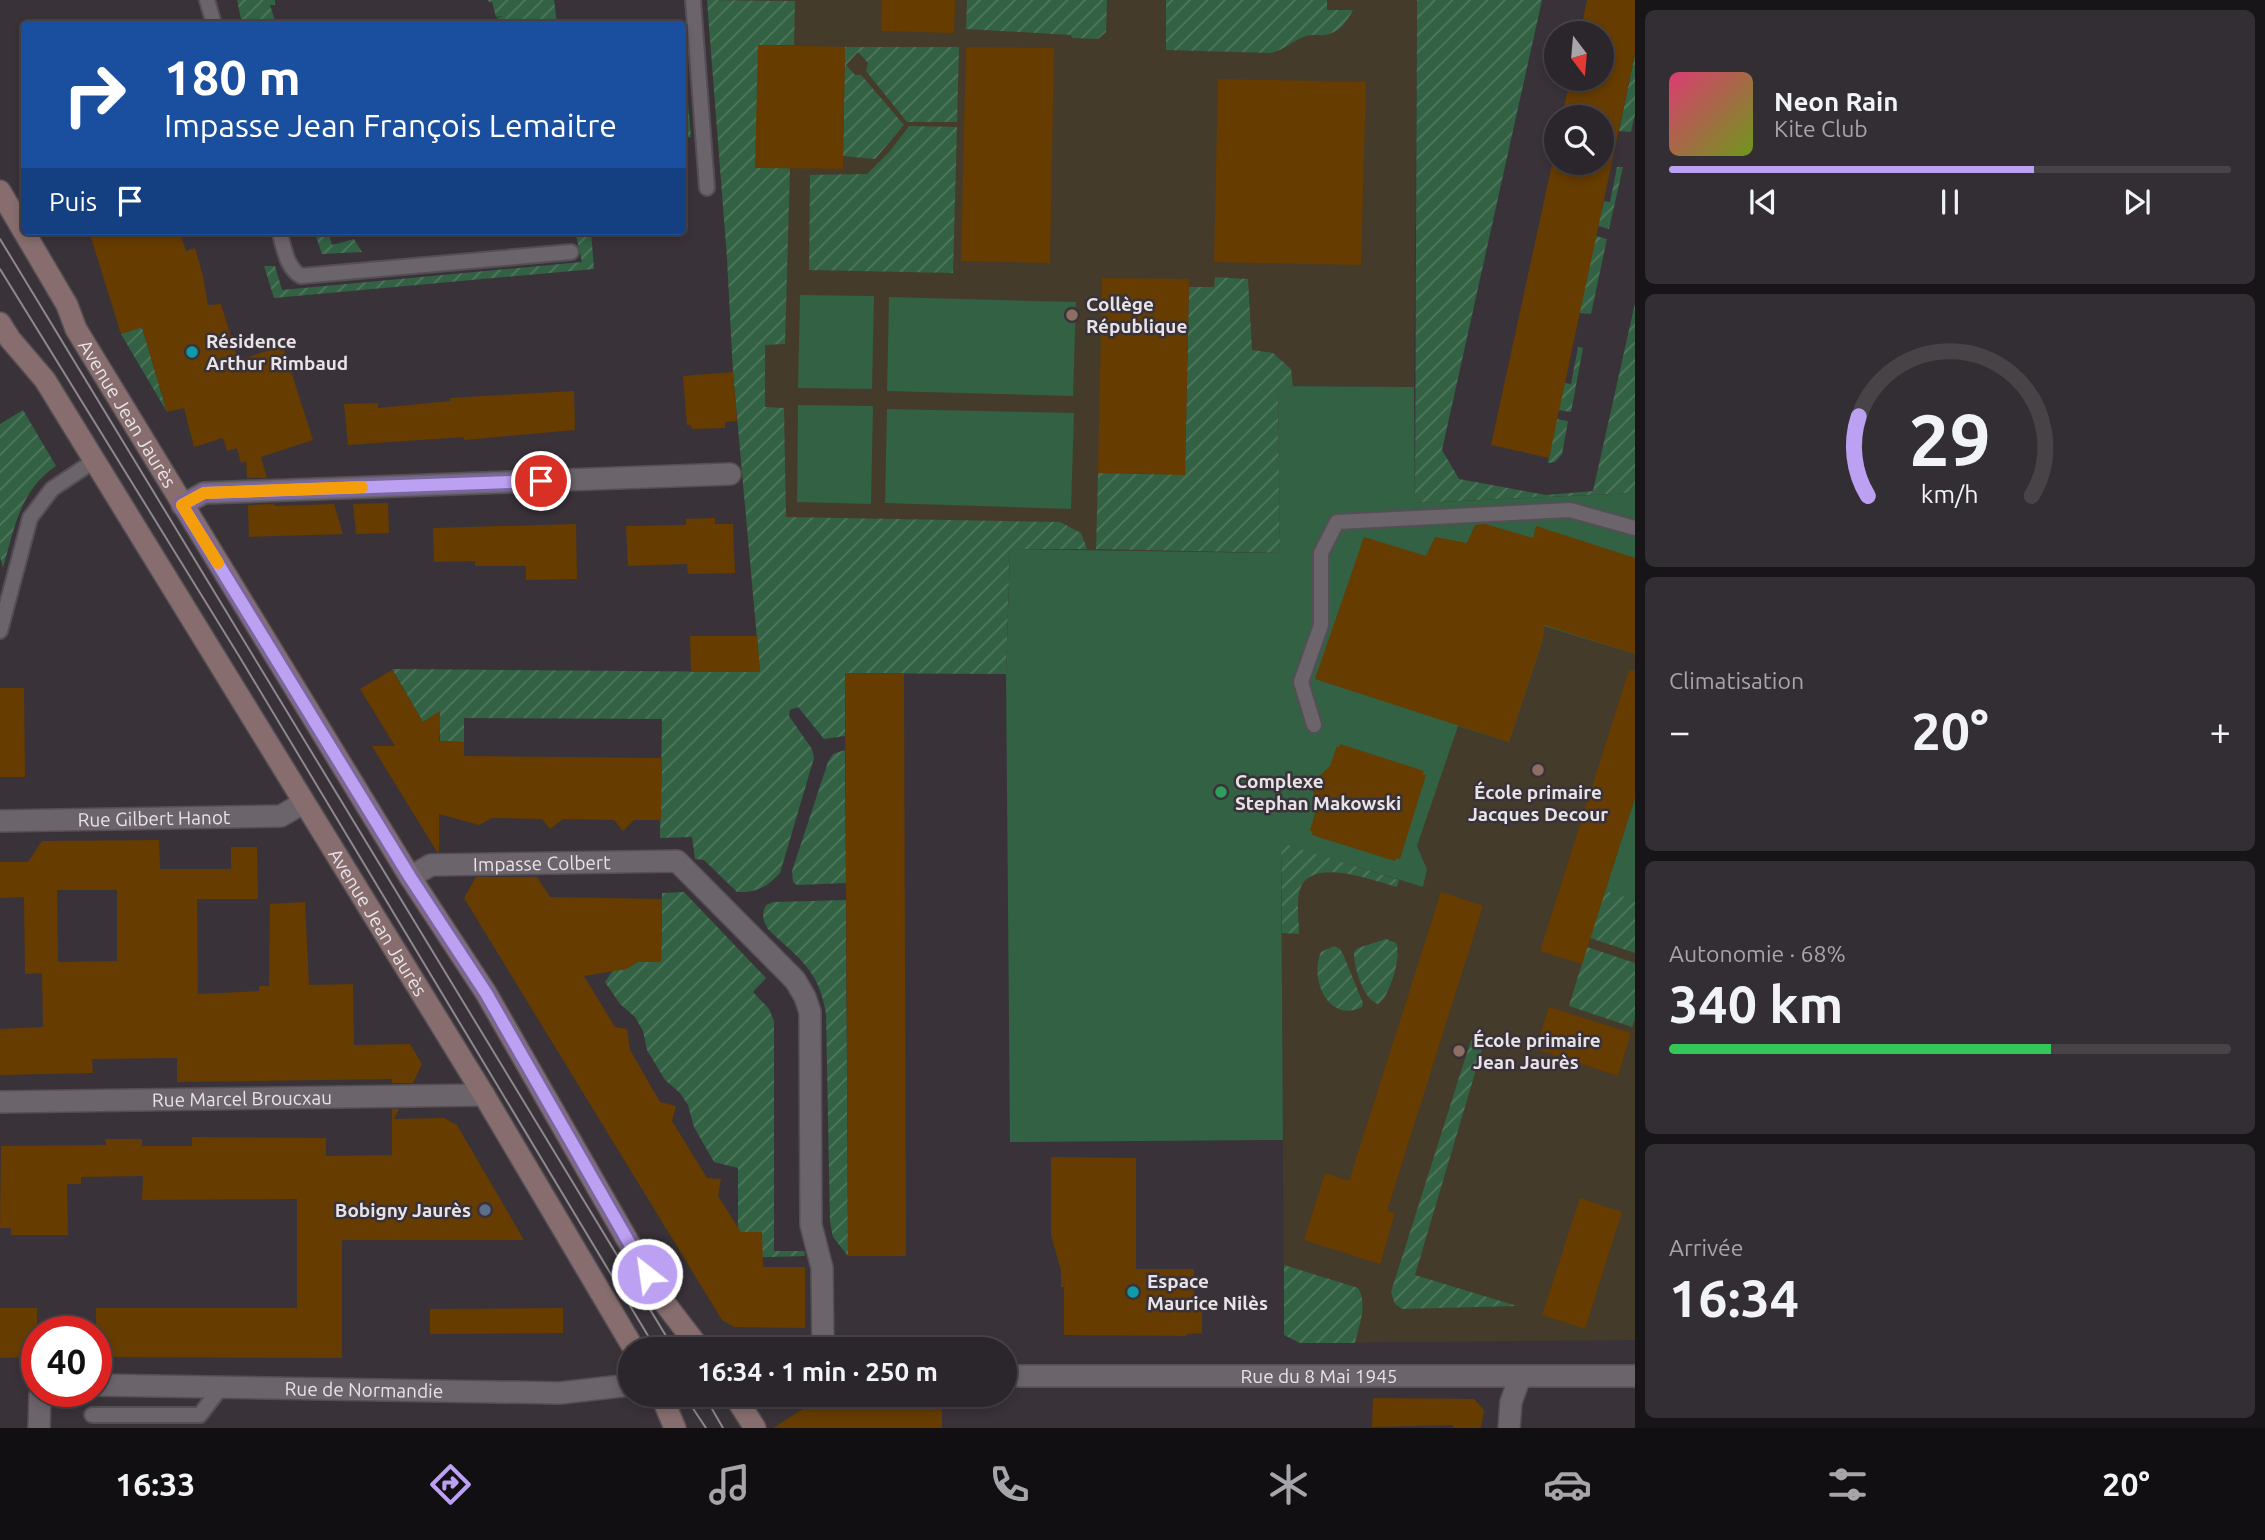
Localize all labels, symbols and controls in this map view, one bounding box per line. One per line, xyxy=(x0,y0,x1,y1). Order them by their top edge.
north arrow xyxy=(1544,21,1614,91)
map controls xyxy=(1544,21,1614,175)
icon: right xyxy=(49,49,140,140)
text: 180 m xyxy=(164,49,301,104)
text: Neon Rain xyxy=(1774,87,1899,116)
button: search xyxy=(1544,105,1614,175)
text: Impasse Jean François Lemaitre xyxy=(164,107,617,143)
text: Kite Club xyxy=(1774,116,1868,141)
icon: arrive xyxy=(111,182,149,220)
icon: previous xyxy=(1744,183,1782,221)
icon: pause xyxy=(1931,183,1969,221)
icon: next xyxy=(2118,183,2156,221)
text: Puis xyxy=(49,187,97,216)
place label: Collège République xyxy=(1086,293,1187,337)
marker: Collège République xyxy=(1064,307,1080,323)
place label: Résidence Arthur Rimbaud xyxy=(206,330,348,374)
street label: Avenue Jean Jaurès xyxy=(74,336,181,492)
marker: Résidence Arthur Rimbaud xyxy=(184,344,200,360)
text: 29 xyxy=(1909,399,1991,481)
pin xyxy=(511,451,571,511)
icon: arrive xyxy=(522,462,560,500)
text: km/h xyxy=(1921,480,1979,508)
text: Climatisation xyxy=(1669,668,1804,693)
text: 20° xyxy=(1911,702,1989,760)
text: − xyxy=(1669,710,1690,752)
text: + xyxy=(2210,710,2231,752)
marker: École primaire Jacques Decour xyxy=(1530,762,1546,778)
place label: Complexe Stephan Makowski xyxy=(1235,770,1401,814)
place label: École primaire Jacques Decour xyxy=(1468,781,1608,825)
marker: Complexe Stephan Makowski xyxy=(1213,784,1229,800)
street label: Rue Gilbert Hanot xyxy=(77,806,231,831)
street label: Avenue Jean Jaurès xyxy=(324,844,432,1000)
street label: Impasse Colbert xyxy=(473,851,611,875)
text: Autonomie · 68% xyxy=(1669,941,1846,966)
text: 340 km xyxy=(1669,975,1843,1033)
place label: École primaire Jean Jaurès xyxy=(1473,1029,1601,1073)
marker: École primaire Jean Jaurès xyxy=(1451,1043,1467,1059)
street label: Rue Marcel Broucxau xyxy=(152,1086,332,1111)
place label: Bobigny Jaurès xyxy=(335,1199,471,1221)
marker: Bobigny Jaurès xyxy=(477,1202,493,1218)
text: Arrivée xyxy=(1669,1235,1744,1260)
position arrow xyxy=(610,1237,684,1311)
text: 16:34 xyxy=(1669,1269,1799,1327)
place label: Espace Maurice Nilès xyxy=(1147,1270,1268,1314)
marker: Espace Maurice Nilès xyxy=(1125,1284,1141,1300)
speed limit sign: 40 xyxy=(21,1316,112,1407)
text: 16:34 · 1 min · 250 m xyxy=(697,1357,938,1386)
street label: Rue du 8 Mai 1945 xyxy=(1240,1365,1398,1387)
street label: Rue de Normandie xyxy=(284,1377,444,1402)
icon: directions xyxy=(426,1460,475,1509)
icon: music xyxy=(705,1460,754,1509)
icon: phone xyxy=(985,1460,1034,1509)
icon: climate xyxy=(1264,1460,1313,1509)
icon: car xyxy=(1543,1460,1592,1509)
icon: filters xyxy=(1823,1460,1872,1509)
text: 16:33 xyxy=(115,1466,195,1502)
text: 20° xyxy=(2102,1466,2150,1502)

